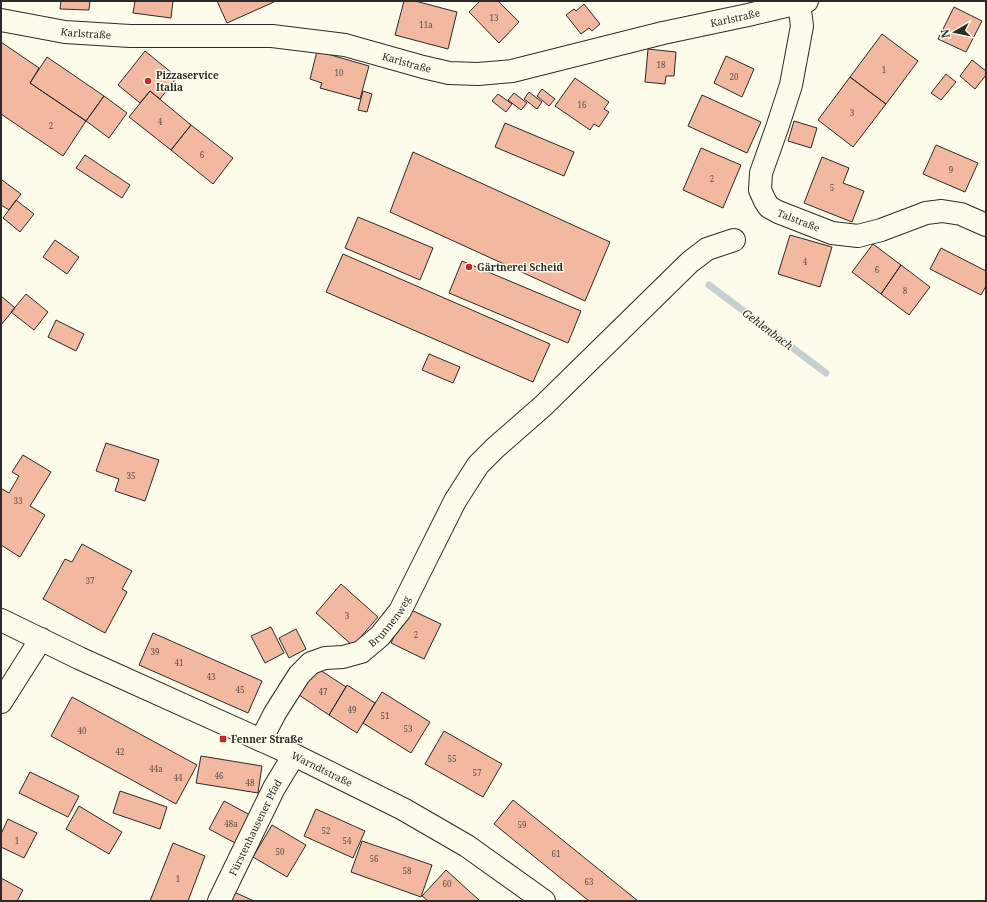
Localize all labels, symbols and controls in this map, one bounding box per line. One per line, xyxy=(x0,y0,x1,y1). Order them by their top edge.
street label: Karlstraße xyxy=(709,5,761,30)
house number: 13 xyxy=(490,12,499,23)
north arrow xyxy=(935,12,975,52)
house number: 11a xyxy=(419,19,433,30)
street label: Karlstraße xyxy=(59,24,111,42)
text: N xyxy=(936,28,953,39)
street label: Karlstraße xyxy=(381,49,433,76)
house number: 18 xyxy=(657,59,666,70)
house number: 1 xyxy=(882,64,886,75)
house number: 10 xyxy=(335,67,344,78)
place label: Pizzaservice Italia xyxy=(156,68,219,94)
house number: 20 xyxy=(730,71,739,82)
marker: Pizzaservice Italia xyxy=(143,76,153,86)
house number: 16 xyxy=(578,99,587,110)
house number: 3 xyxy=(850,107,855,118)
house number: 4 xyxy=(158,116,163,127)
house number: 2 xyxy=(49,120,53,131)
house number: 6 xyxy=(200,149,205,160)
house number: 9 xyxy=(949,164,953,175)
house number: 2 xyxy=(710,173,714,184)
house number: 5 xyxy=(830,182,834,193)
street label: Talstraße xyxy=(775,205,822,235)
house number: 4 xyxy=(803,256,808,267)
place label: Gärtnerei Scheid xyxy=(477,260,563,274)
marker: Gärtnerei Scheid xyxy=(464,262,474,272)
house number: 6 xyxy=(875,264,880,275)
house number: 8 xyxy=(903,285,908,296)
water label: Gehlenbach xyxy=(740,305,797,353)
house number: 35 xyxy=(127,470,135,481)
house number: 33 xyxy=(14,495,23,506)
house number: 37 xyxy=(86,575,95,586)
street label: Brunnenweg xyxy=(365,593,414,650)
house number: 3 xyxy=(345,610,350,621)
house number: 2 xyxy=(414,629,418,640)
house number: 39 xyxy=(151,646,159,657)
house number: 41 xyxy=(175,657,183,668)
house number: 43 xyxy=(207,671,216,682)
house number: 45 xyxy=(236,684,244,695)
house number: 47 xyxy=(319,686,328,697)
house number: 49 xyxy=(348,704,356,715)
house number: 51 xyxy=(381,710,389,721)
house number: 53 xyxy=(404,723,413,734)
house number: 40 xyxy=(78,725,87,736)
place label: Fenner Straße xyxy=(231,732,303,746)
marker: Fenner Straße xyxy=(218,734,228,744)
house number: 42 xyxy=(116,746,124,757)
street label: Warndtstraße xyxy=(289,748,355,790)
house number: 55 xyxy=(448,753,456,764)
house number: 44a xyxy=(149,763,163,774)
house number: 57 xyxy=(473,767,482,778)
house number: 46 xyxy=(215,770,224,781)
house number: 44 xyxy=(174,772,183,783)
street label: Fürstenhausener Pfad xyxy=(225,777,285,878)
house number: 48 xyxy=(246,777,255,788)
house number: 48a xyxy=(224,818,238,829)
house number: 59 xyxy=(518,819,526,830)
house number: 52 xyxy=(322,825,330,836)
house number: 1 xyxy=(15,835,19,846)
house number: 54 xyxy=(343,835,352,846)
house number: 50 xyxy=(276,846,285,857)
house number: 61 xyxy=(552,848,560,859)
house number: 56 xyxy=(370,853,379,864)
house number: 58 xyxy=(403,865,412,876)
house number: 1 xyxy=(176,873,180,884)
house number: 63 xyxy=(585,876,594,887)
house number: 60 xyxy=(443,878,452,889)

